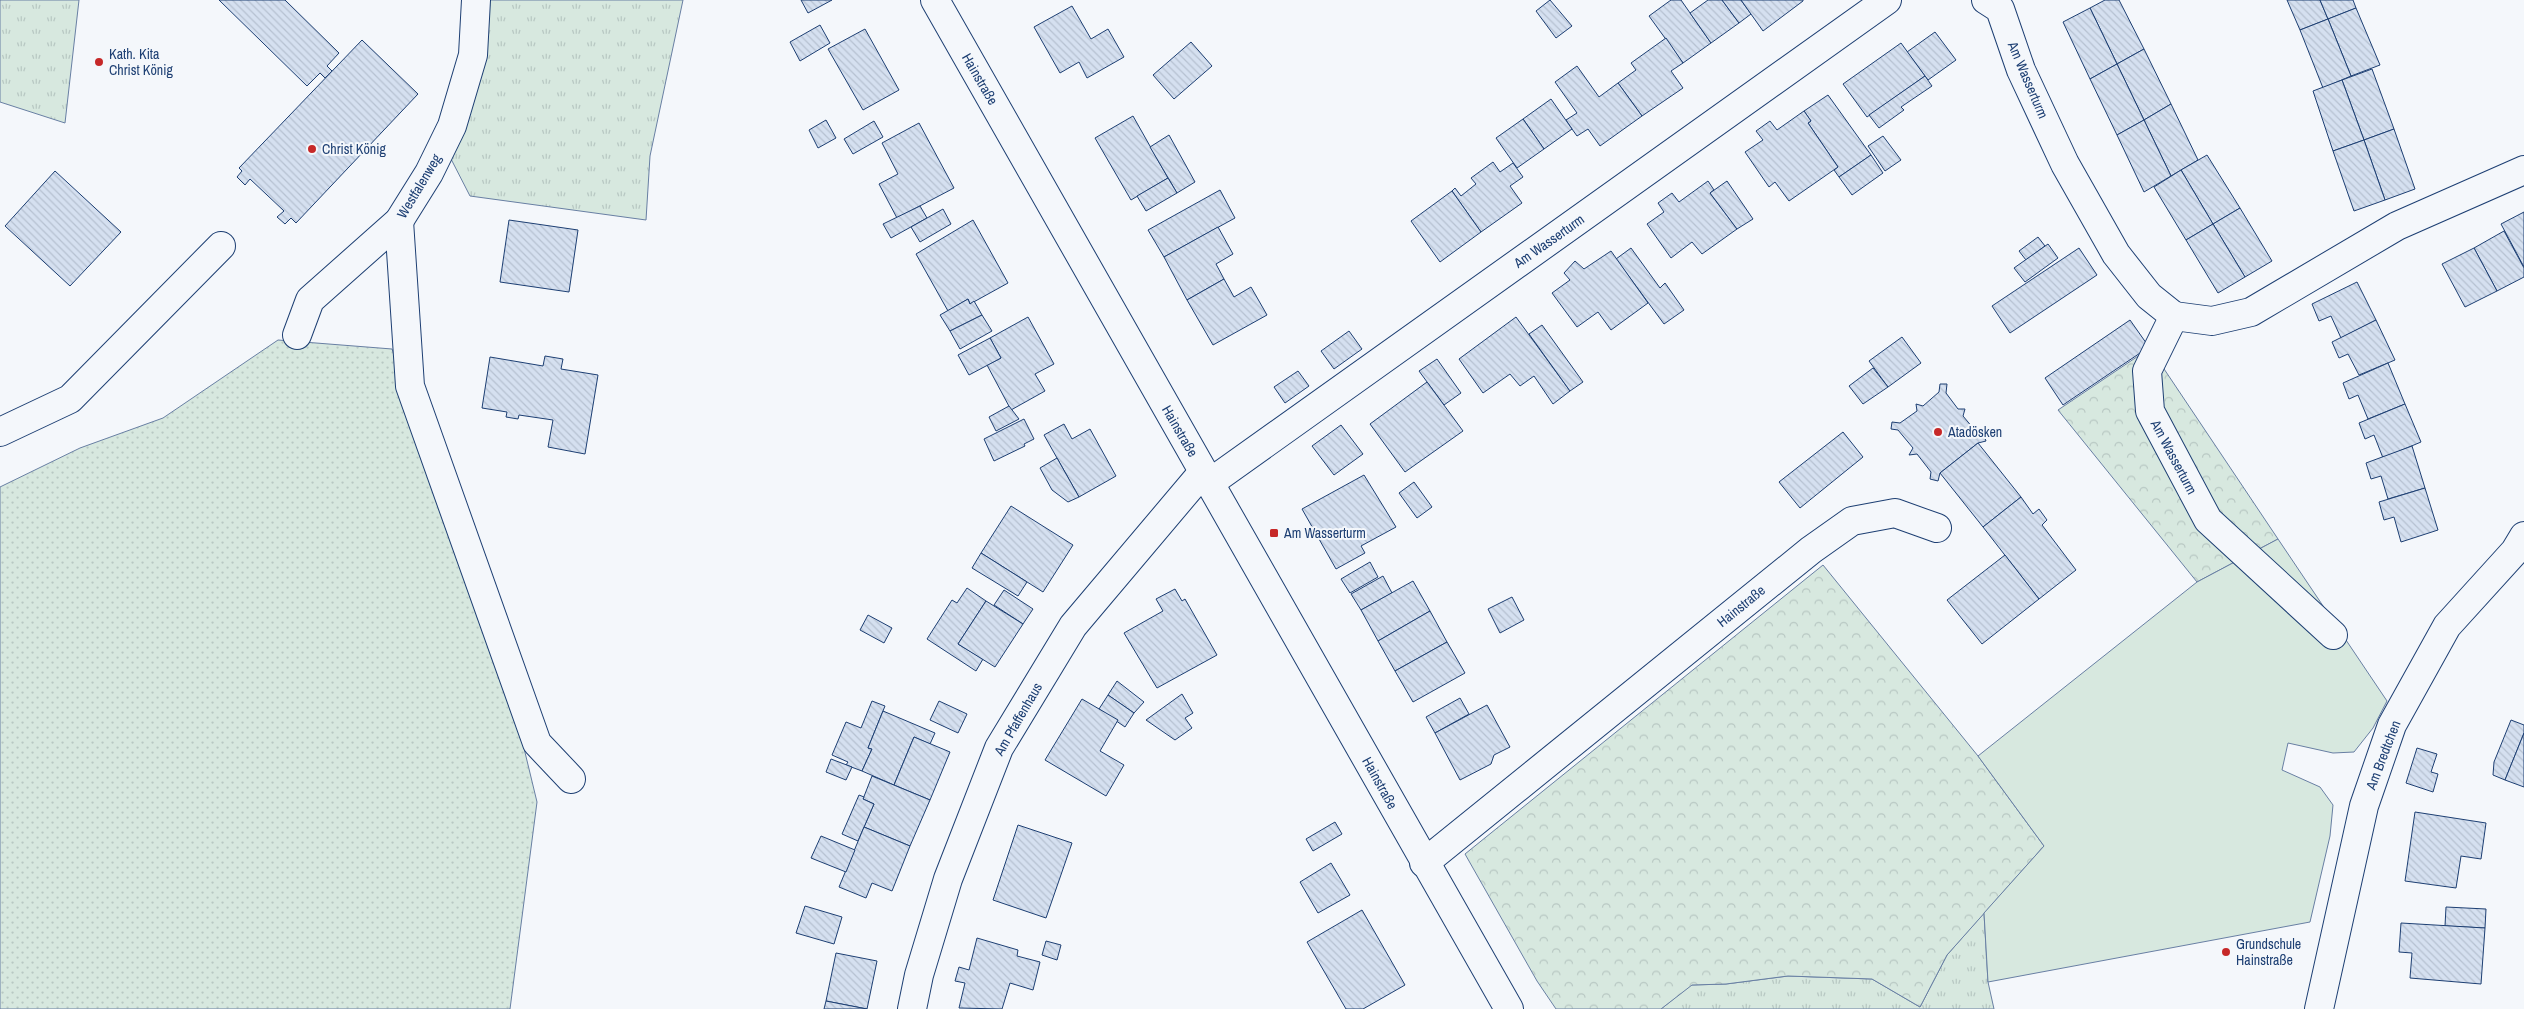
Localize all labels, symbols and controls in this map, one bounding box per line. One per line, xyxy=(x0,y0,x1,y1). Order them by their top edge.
street label: Am Wasserturm xyxy=(2003,38,2052,121)
place label: Kath. Kita Christ König xyxy=(109,45,173,79)
street label: Hainstraße xyxy=(958,50,1002,108)
marker: Kath. Kita Christ König xyxy=(93,56,105,68)
place label: Christ König xyxy=(322,140,386,158)
marker: Christ König xyxy=(306,143,318,155)
street label: Westfalenweg xyxy=(393,150,446,221)
street label: Am Wasserturm xyxy=(1509,210,1588,272)
street label: Hainstraße xyxy=(1158,402,1202,460)
street label: Am Wasserturm xyxy=(2146,416,2201,497)
place label: Atadösken xyxy=(1947,423,2002,441)
marker: Atadösken xyxy=(1932,426,1944,438)
place label: Am Wasserturm xyxy=(1283,524,1366,542)
marker: Am Wasserturm xyxy=(1268,527,1280,539)
street label: Hainstraße xyxy=(1713,581,1769,631)
street label: Am Pfaffenhaus xyxy=(989,679,1046,760)
street label: Am Bredtchen xyxy=(2361,718,2404,793)
street label: Hainstraße xyxy=(1358,754,1402,812)
place label: Grundschule Hainstraße xyxy=(2236,935,2301,969)
marker: Grundschule Hainstraße xyxy=(2220,946,2232,958)

